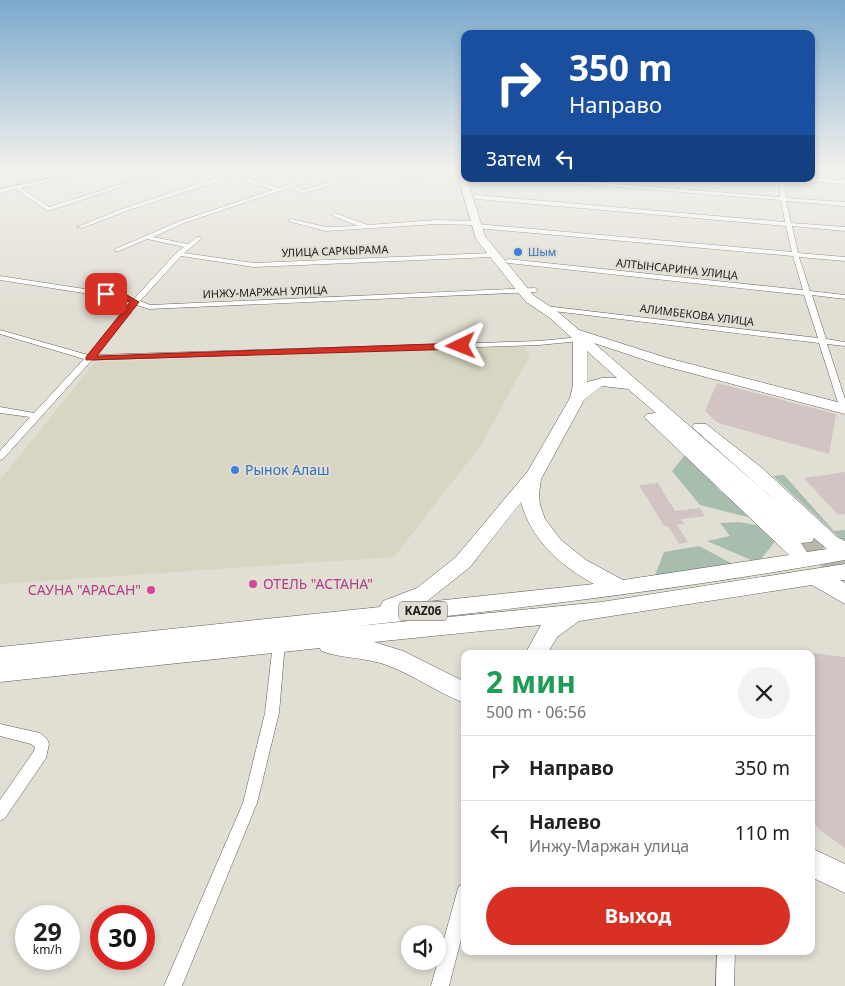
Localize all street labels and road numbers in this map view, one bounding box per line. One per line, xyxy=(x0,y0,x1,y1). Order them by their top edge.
street label: УЛИЦА САРКЫРАМА xyxy=(281,241,390,260)
street label: АЛТЫНСАРИНА УЛИЦА xyxy=(615,255,740,282)
street label: ИНЖУ-МАРЖАН УЛИЦА xyxy=(202,282,329,301)
street label: АЛИМБЕКОВА УЛИЦА xyxy=(639,300,756,329)
road number: KАZ06 xyxy=(399,602,447,620)

